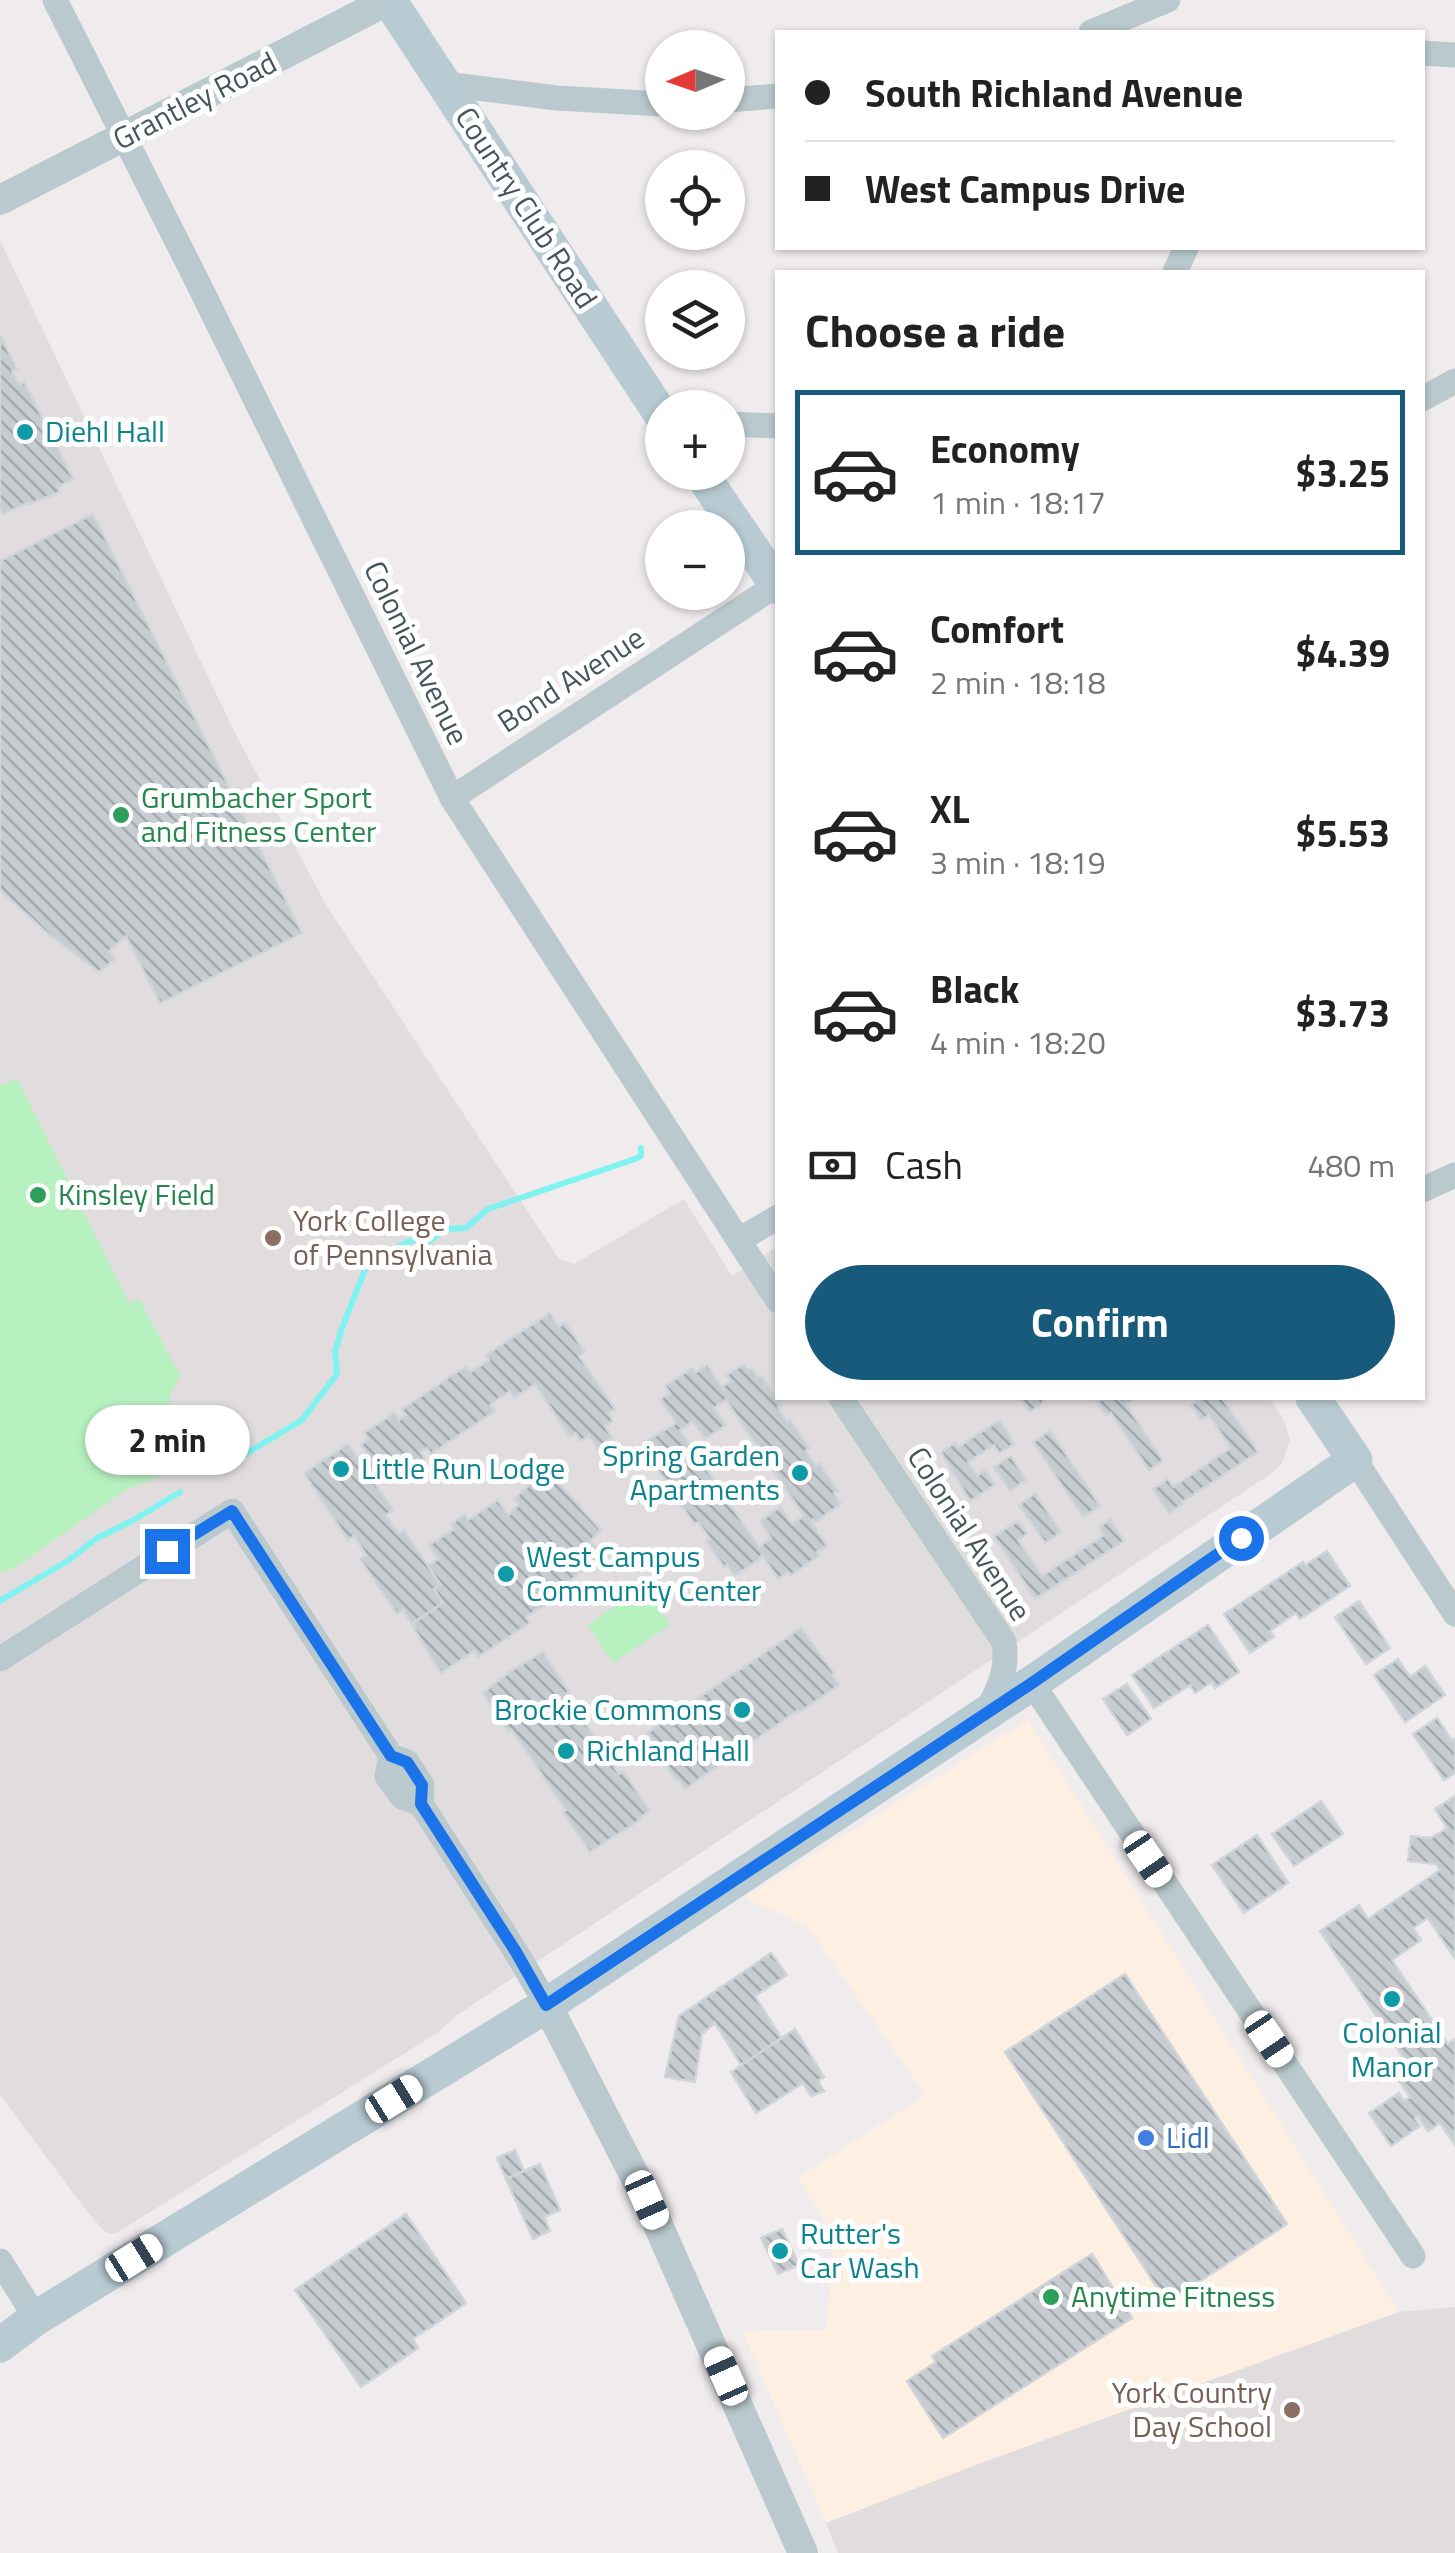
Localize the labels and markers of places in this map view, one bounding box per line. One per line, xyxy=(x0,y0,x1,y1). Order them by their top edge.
place label: Diehl Hall xyxy=(45,408,165,454)
marker: Diehl Hall xyxy=(14,421,36,443)
place label: Grumbacher Sport and Fitness Center xyxy=(141,774,377,854)
marker: Grumbacher Sport and Fitness Center xyxy=(110,804,132,826)
place label: Kinsley Field xyxy=(58,1171,215,1217)
marker: Kinsley Field xyxy=(27,1184,49,1206)
place label: York College of Pennsylvania xyxy=(293,1197,492,1277)
marker: York College of Pennsylvania xyxy=(262,1227,284,1249)
place label: Spring Garden Apartments xyxy=(602,1432,780,1512)
place label: Little Run Lodge xyxy=(361,1445,565,1491)
marker: Little Run Lodge xyxy=(330,1458,352,1480)
marker: Spring Garden Apartments xyxy=(789,1462,811,1484)
place label: West Campus Community Center xyxy=(526,1533,762,1613)
marker: West Campus Community Center xyxy=(495,1563,517,1585)
place label: Brockie Commons xyxy=(494,1686,722,1732)
marker: Brockie Commons xyxy=(731,1699,753,1721)
place label: Richland Hall xyxy=(586,1727,750,1773)
marker: Richland Hall xyxy=(555,1740,577,1762)
marker: Colonial Manor xyxy=(1381,1988,1403,2010)
place label: Colonial Manor xyxy=(1342,2009,1442,2089)
place label: Lidl xyxy=(1166,2114,1210,2160)
marker: Lidl xyxy=(1135,2127,1157,2149)
place label: Rutter's Car Wash xyxy=(800,2210,920,2290)
marker: Rutter's Car Wash xyxy=(769,2240,791,2262)
place label: Anytime Fitness xyxy=(1071,2273,1275,2319)
marker: Anytime Fitness xyxy=(1040,2286,1062,2308)
place label: York Country Day School xyxy=(1112,2369,1272,2449)
marker: York Country Day School xyxy=(1281,2399,1303,2421)

